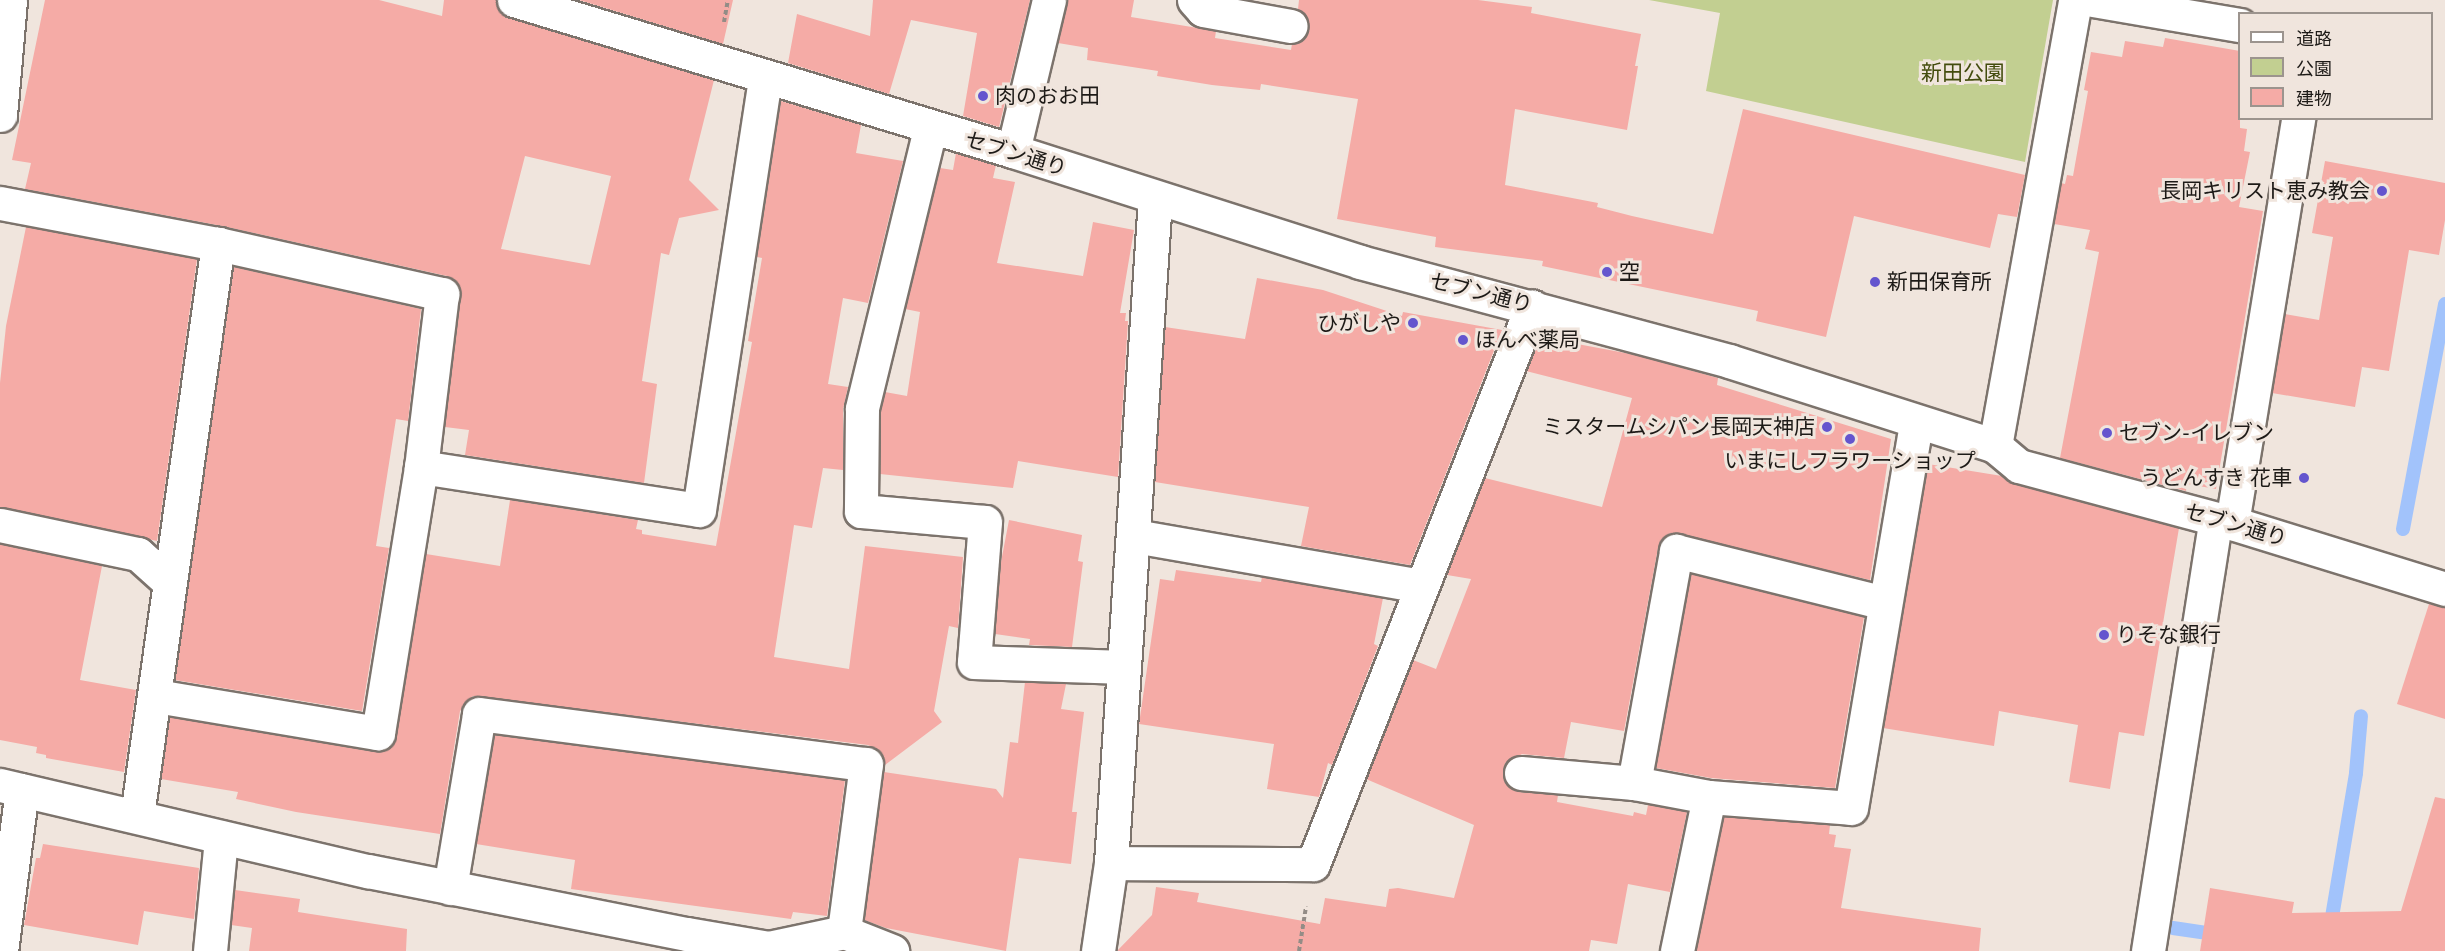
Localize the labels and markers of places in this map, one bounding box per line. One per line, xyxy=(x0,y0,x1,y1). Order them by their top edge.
place label: 肉のおお田 xyxy=(995,83,1100,109)
marker: 肉のおお田 xyxy=(976,89,990,103)
place label: 長岡キリスト恵み教会 xyxy=(2160,178,2370,204)
marker: 長岡キリスト恵み教会 xyxy=(2375,184,2389,198)
place label: 空 xyxy=(1619,259,1640,285)
marker: 空 xyxy=(1600,265,1614,279)
place label: 新田保育所 xyxy=(1887,269,1992,295)
marker: 新田保育所 xyxy=(1868,275,1882,289)
place label: ひがしや xyxy=(1317,310,1401,336)
marker: ひがしや xyxy=(1406,316,1420,330)
place label: ほんべ薬局 xyxy=(1475,327,1580,353)
marker: ほんべ薬局 xyxy=(1456,333,1470,347)
place label: ミスタームシパン長岡天神店 xyxy=(1542,414,1815,440)
marker: ミスタームシパン長岡天神店 xyxy=(1820,420,1834,434)
place label: セブン-イレブン xyxy=(2119,420,2274,446)
marker: セブン-イレブン xyxy=(2100,426,2114,440)
marker: いまにしフラワーショップ xyxy=(1843,432,1857,446)
place label: いまにしフラワーショップ xyxy=(1724,448,1976,474)
place label: うどんすき 花車 xyxy=(2140,465,2292,491)
marker: うどんすき 花車 xyxy=(2297,471,2311,485)
place label: りそな銀行 xyxy=(2116,622,2221,648)
marker: りそな銀行 xyxy=(2097,628,2111,642)

